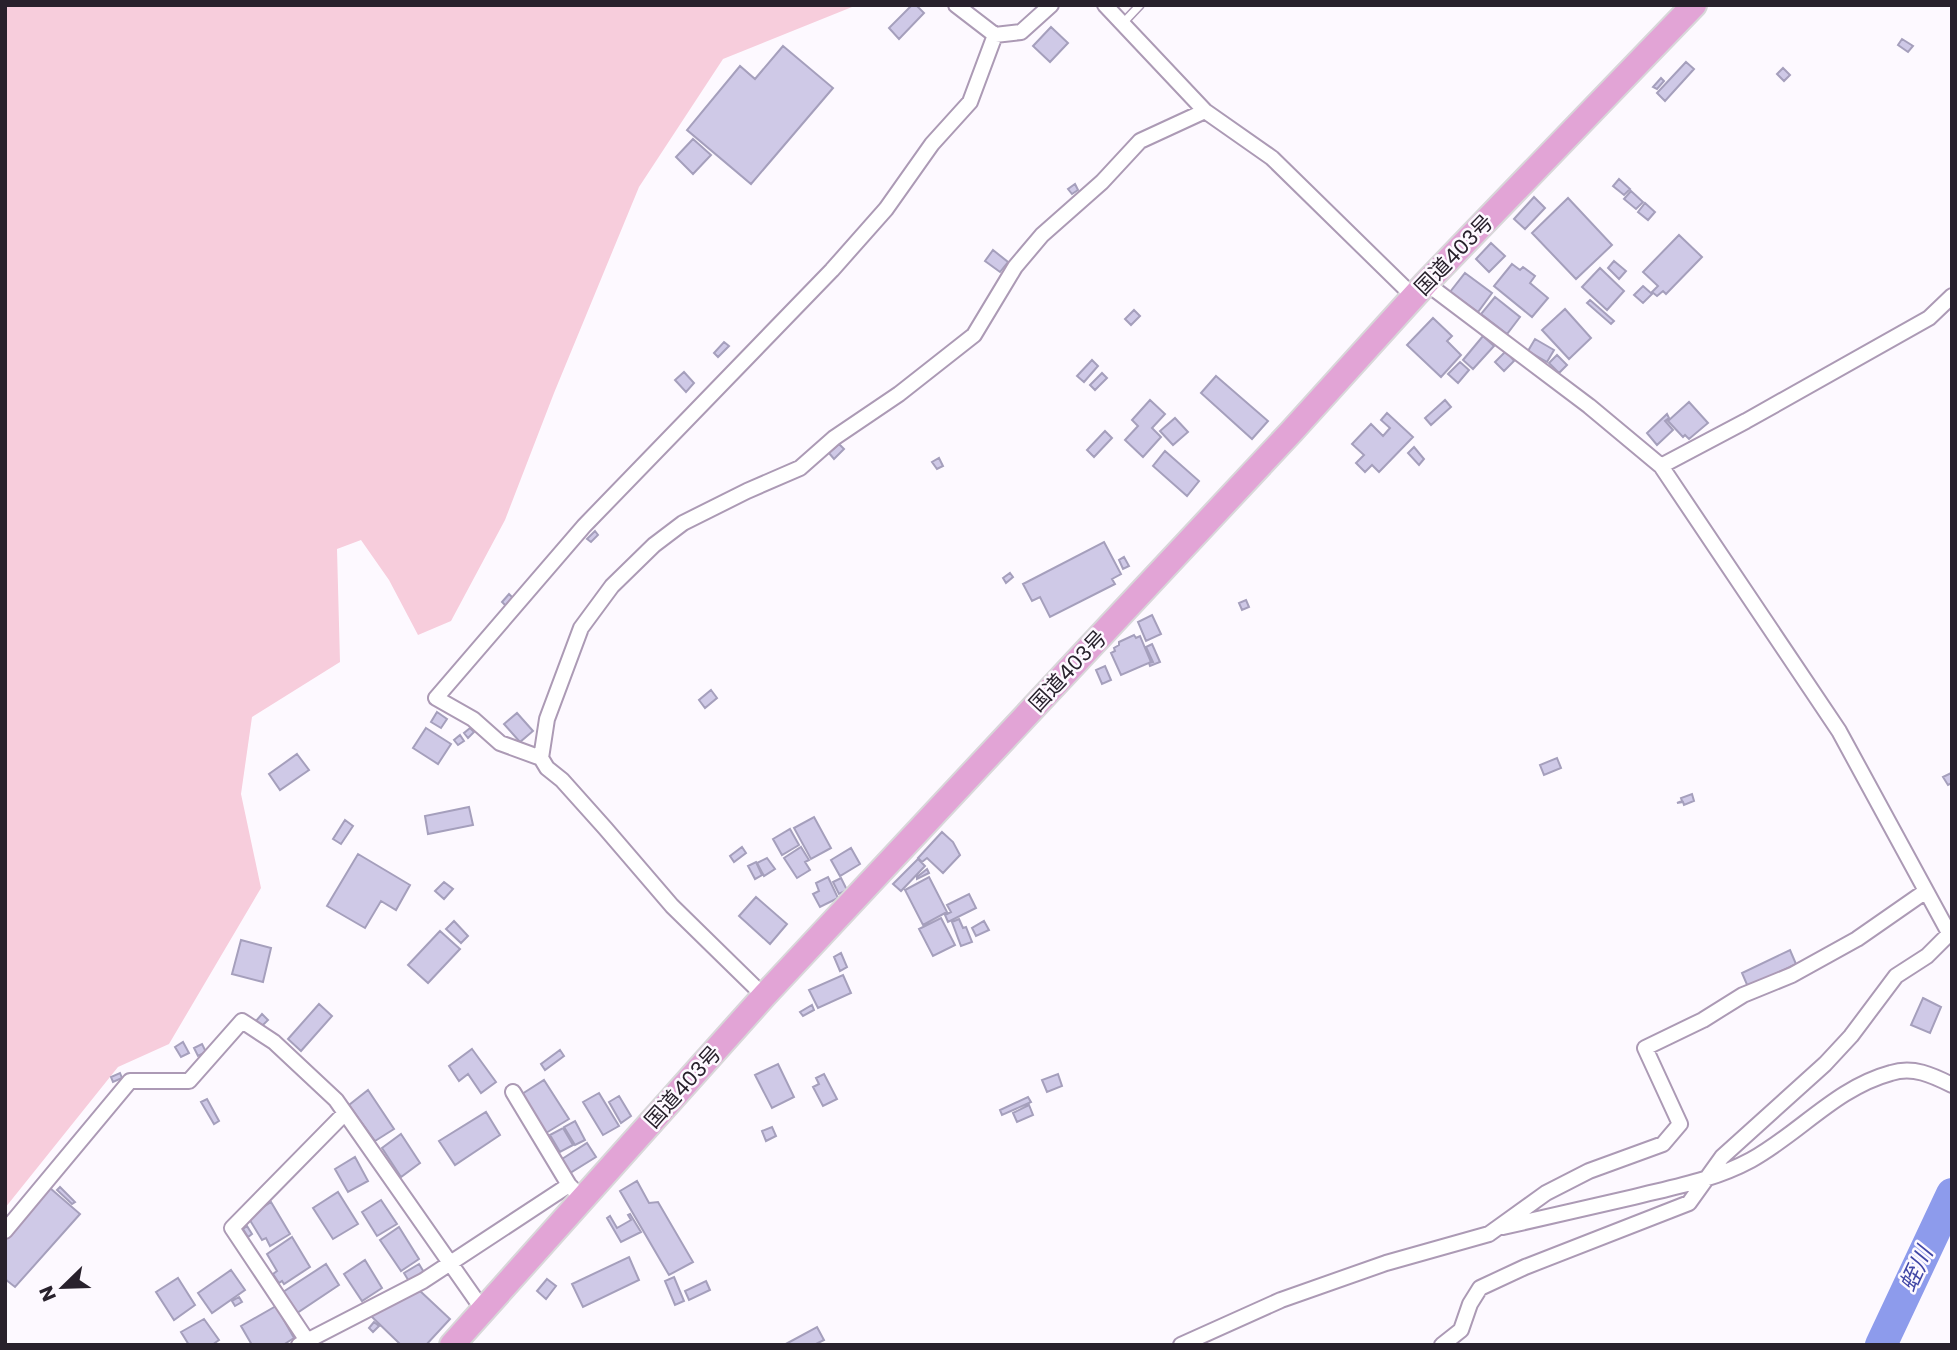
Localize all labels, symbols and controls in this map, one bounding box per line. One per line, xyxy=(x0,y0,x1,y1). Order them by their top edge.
street label: 国道403号 xyxy=(1408,208,1499,301)
street label: 国道403号 xyxy=(1022,624,1113,718)
street label: 国道403号 xyxy=(638,1039,727,1134)
water label: 蛭川 xyxy=(1892,1239,1941,1297)
north arrow xyxy=(28,1252,98,1322)
text: N xyxy=(33,1282,63,1305)

